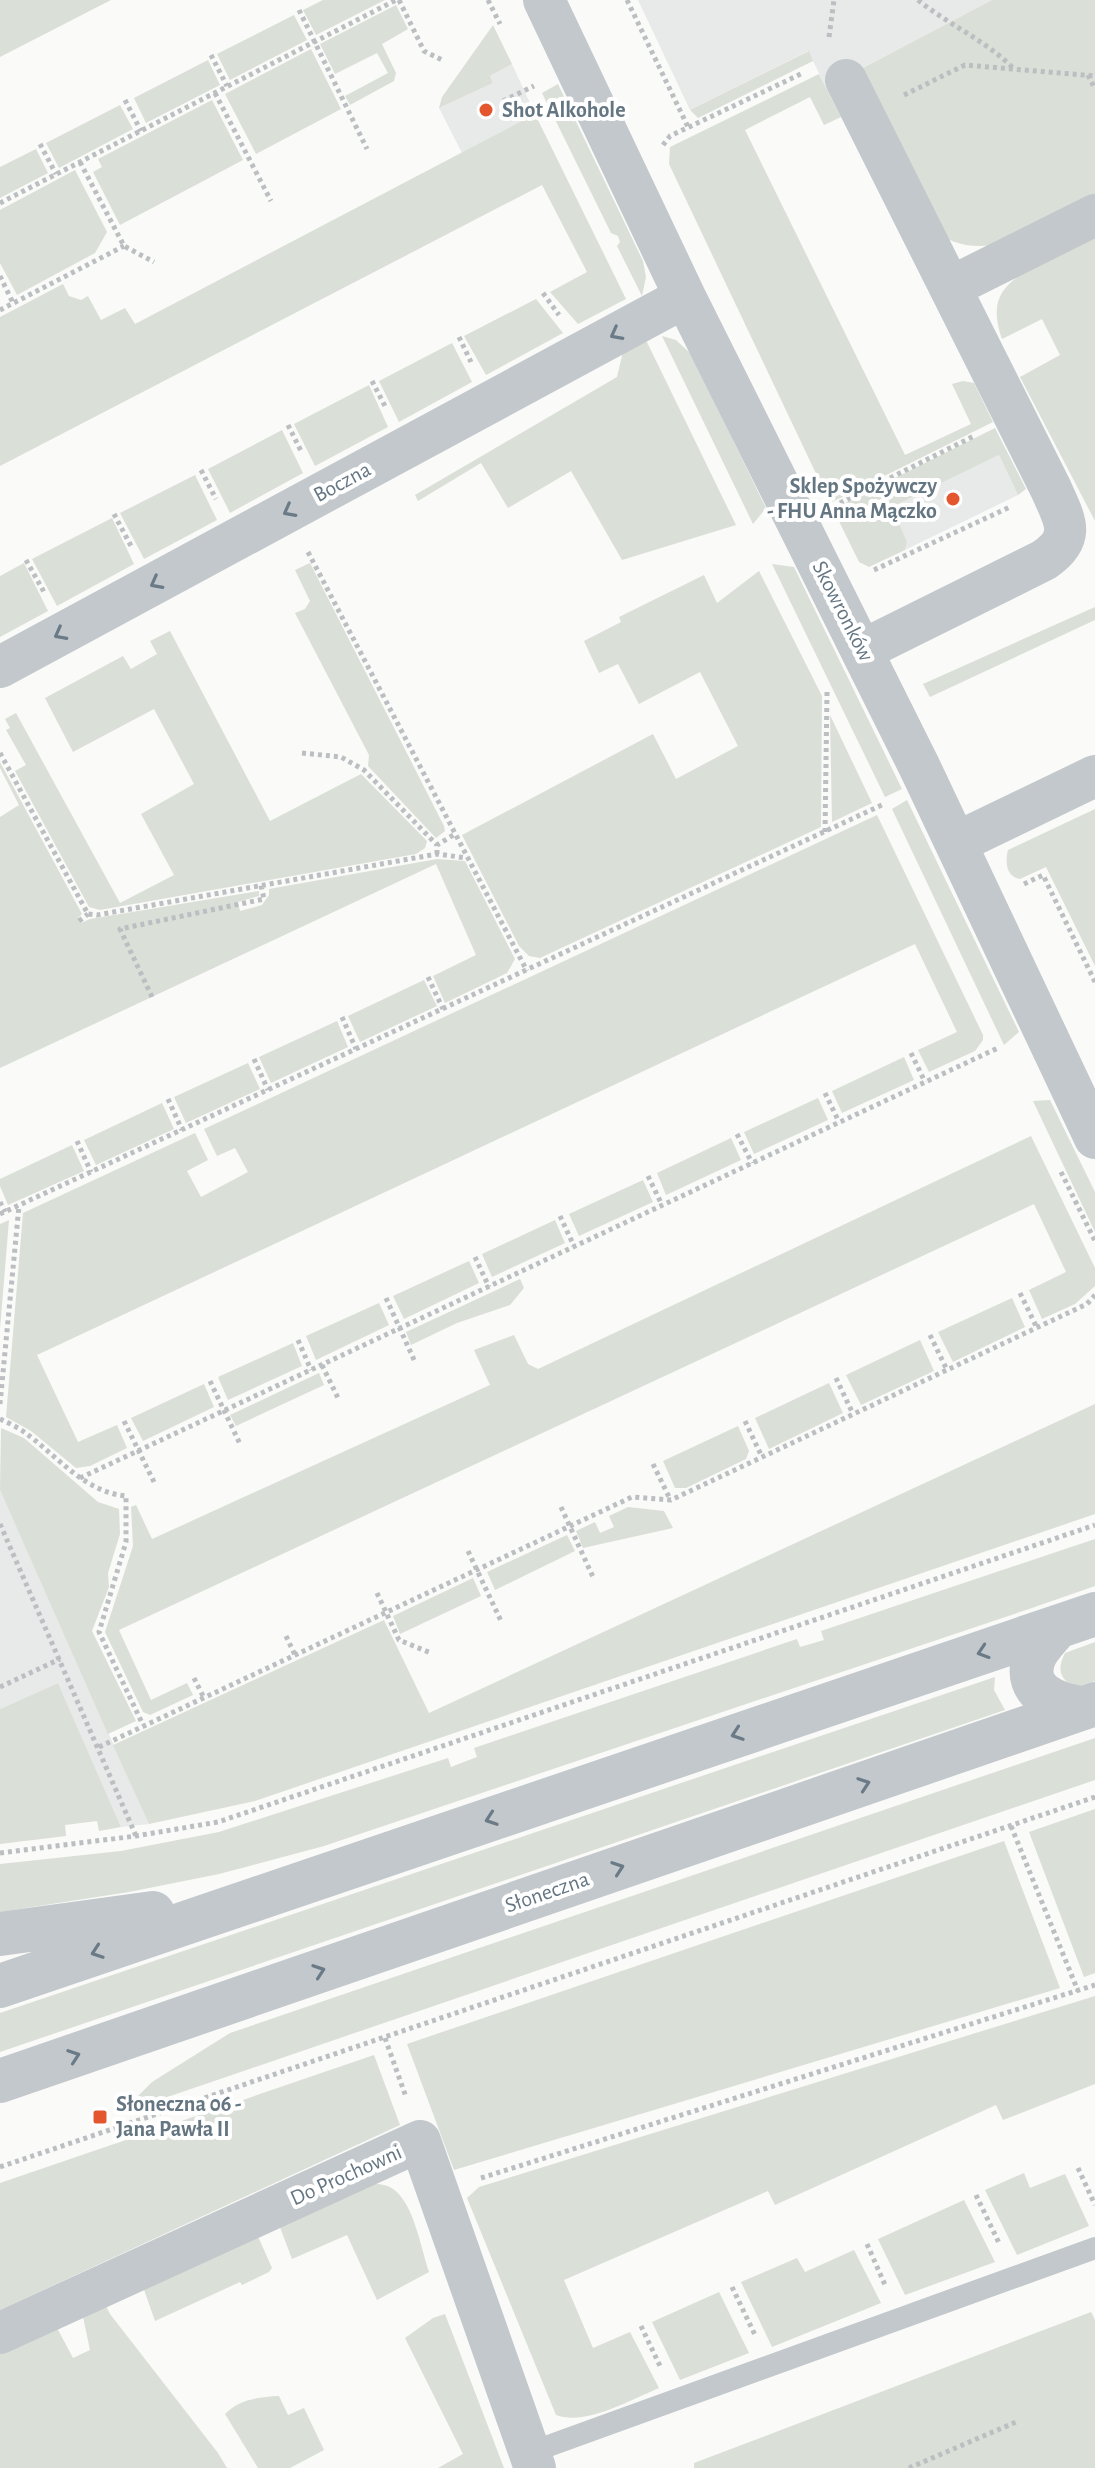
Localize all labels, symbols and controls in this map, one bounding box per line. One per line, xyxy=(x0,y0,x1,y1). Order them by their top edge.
place label: Shot Alkohole xyxy=(502,99,626,121)
marker: Shot Alkohole xyxy=(477,101,495,119)
one-way arrow xyxy=(610,324,625,340)
street label: Boczna xyxy=(310,458,374,506)
place label: Sklep Spożywczy - FHU Anna Mączko xyxy=(767,475,937,522)
marker: Sklep Spożywczy - FHU Anna Mączko xyxy=(944,490,962,508)
one-way arrow xyxy=(283,502,297,517)
street label: Skowronków xyxy=(808,557,878,665)
one-way arrow xyxy=(150,573,165,588)
one-way arrow xyxy=(54,625,69,640)
one-way arrow xyxy=(977,1643,991,1659)
one-way arrow xyxy=(730,1725,744,1741)
one-way arrow xyxy=(857,1778,871,1794)
one-way arrow xyxy=(485,1810,499,1826)
one-way arrow xyxy=(611,1862,625,1878)
street label: Słoneczna xyxy=(502,1867,592,1917)
one-way arrow xyxy=(91,1943,105,1959)
one-way arrow xyxy=(312,1964,326,1980)
one-way arrow xyxy=(66,2049,80,2065)
place label: Słoneczna 06 - Jana Pawła II xyxy=(116,2093,242,2140)
marker: Słoneczna 06 - Jana Pawła II xyxy=(91,2108,109,2126)
street label: Do Prochowni xyxy=(287,2141,405,2209)

